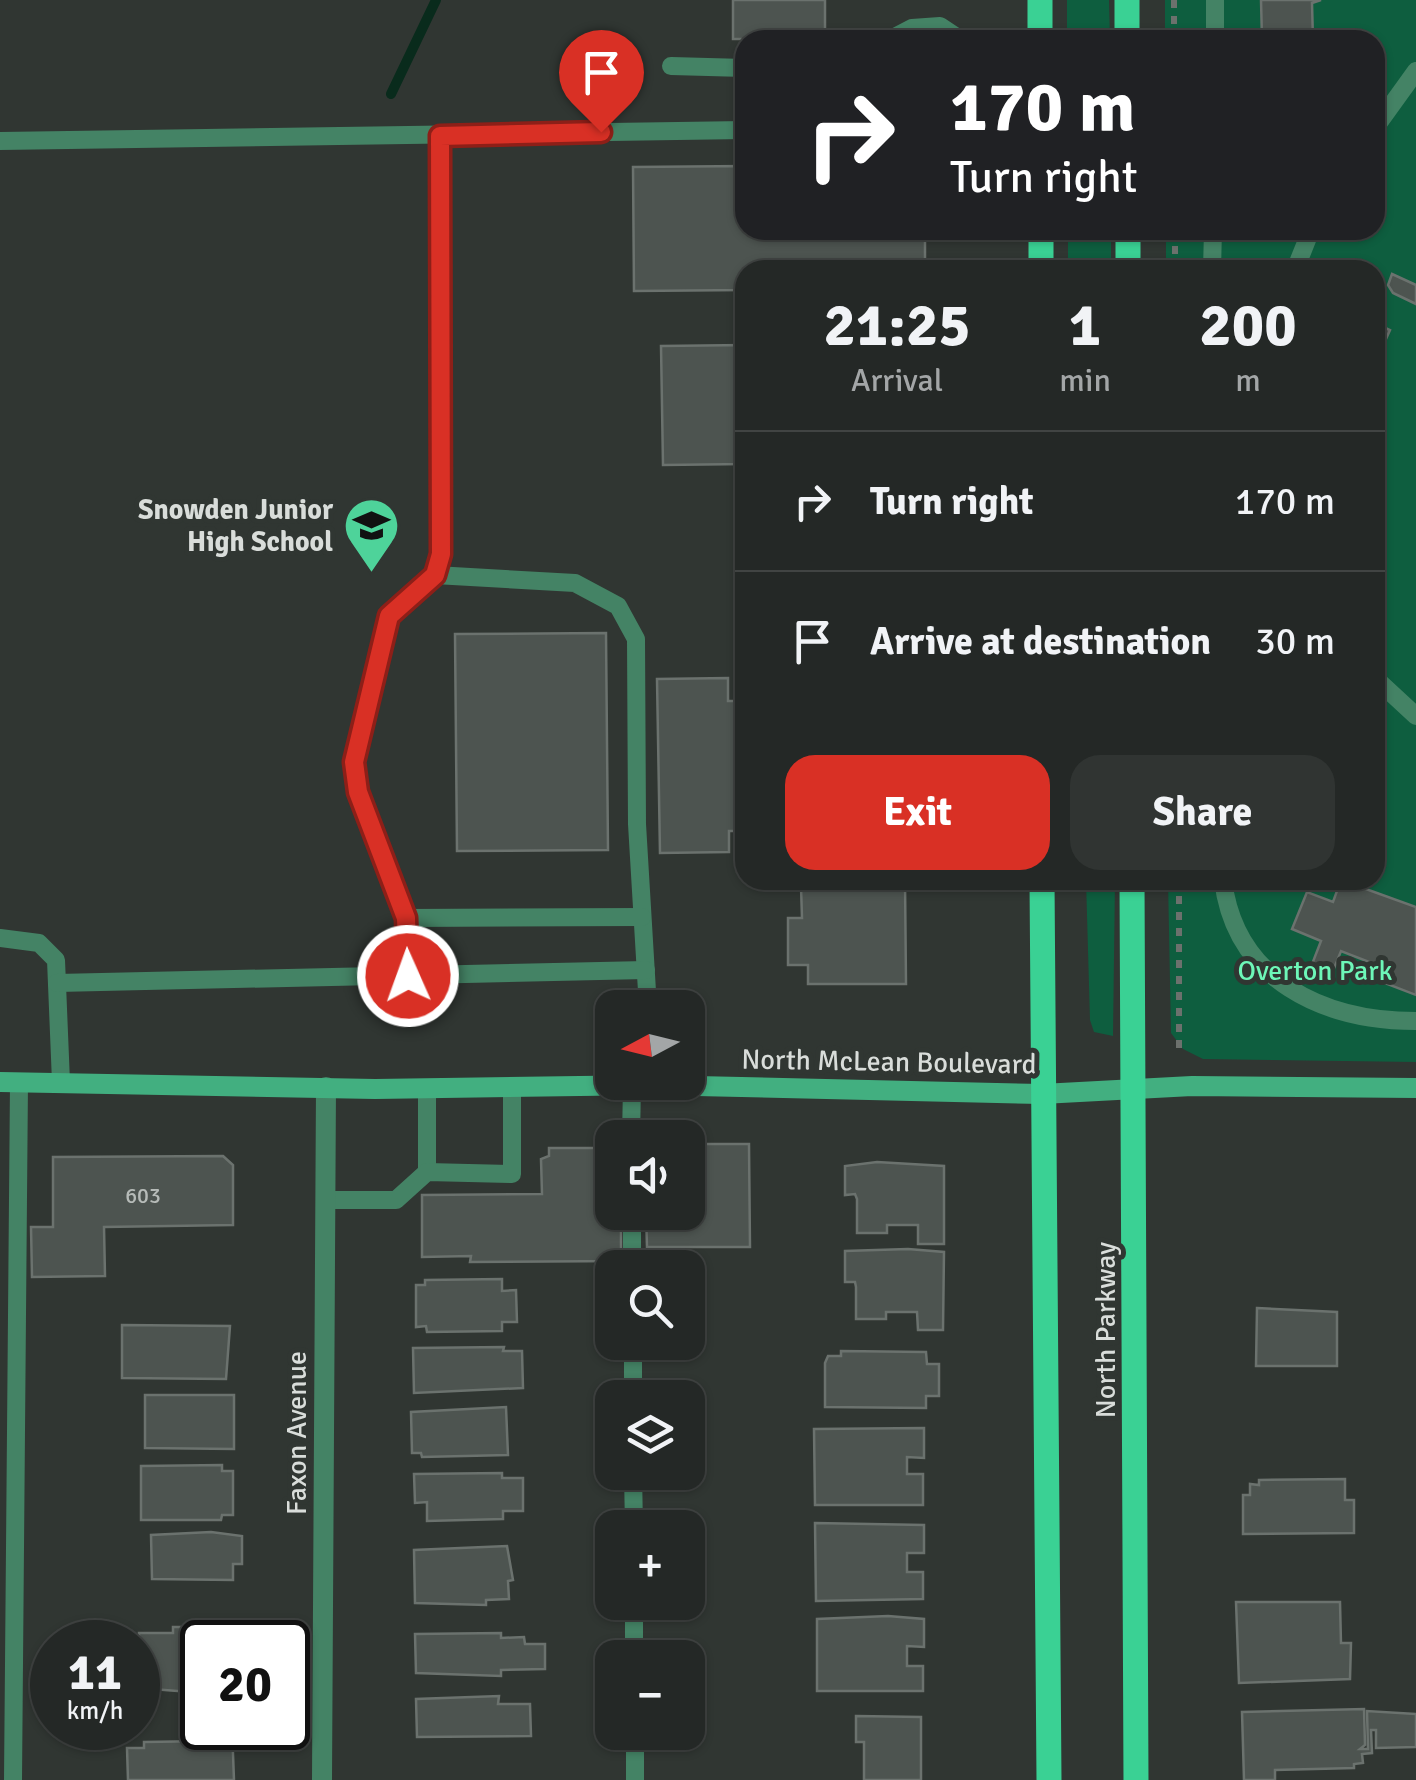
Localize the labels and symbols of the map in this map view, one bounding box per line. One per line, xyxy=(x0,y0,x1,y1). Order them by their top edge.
pin xyxy=(559,30,644,133)
place label: Snowden Junior High School xyxy=(138,493,334,559)
school or university icon: Snowden Junior High School xyxy=(342,496,402,575)
position arrow xyxy=(356,924,460,1028)
park label: Overton Park xyxy=(1237,954,1393,988)
north arrow xyxy=(595,990,705,1100)
street label: North McLean Boulevard xyxy=(741,1042,1037,1082)
house number: 603 xyxy=(125,1182,161,1209)
street label: North Parkway xyxy=(1089,1242,1123,1418)
street label: Faxon Avenue xyxy=(280,1351,314,1515)
speed limit sign: 20 xyxy=(180,1620,310,1750)

